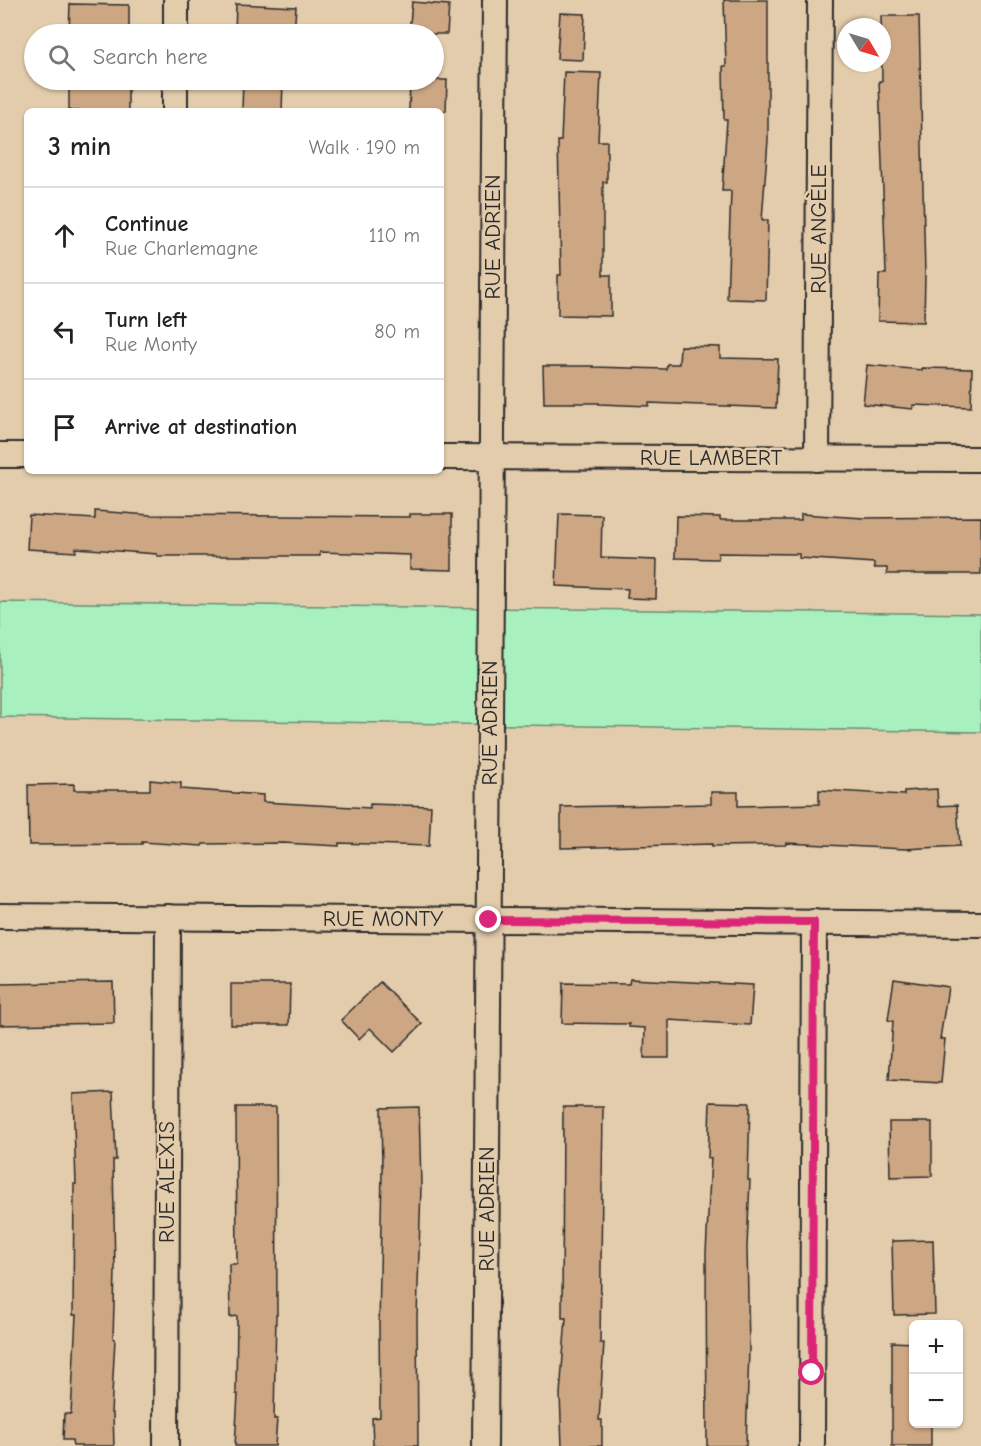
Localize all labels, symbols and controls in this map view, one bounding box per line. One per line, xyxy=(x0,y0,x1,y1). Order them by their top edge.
north arrow xyxy=(837,18,891,72)
search box xyxy=(24,24,444,90)
icon: search xyxy=(45,41,78,74)
text: Search here xyxy=(93,44,208,70)
text: 3 min xyxy=(48,132,111,162)
text: Walk · 190 m xyxy=(309,136,420,159)
street label: RUE ANGÈLE xyxy=(806,164,832,294)
street label: RUE ADRIEN xyxy=(480,174,506,300)
text: Continue xyxy=(105,211,188,237)
icon: ahead xyxy=(48,219,81,252)
text: 110 m xyxy=(369,224,420,247)
text: Rue Charlemagne xyxy=(105,237,258,260)
text: Turn left xyxy=(105,307,187,333)
icon: left xyxy=(48,315,81,348)
text: 80 m xyxy=(374,320,420,343)
text: Rue Monty xyxy=(105,333,197,356)
icon: arrive xyxy=(48,411,81,444)
text: Arrive at destination xyxy=(105,414,297,440)
street label: RUE LAMBERT xyxy=(640,445,783,471)
street label: RUE ADRIEN xyxy=(477,660,503,786)
street label: RUE MONTY xyxy=(323,906,443,932)
route end xyxy=(475,906,501,932)
street label: RUE ALEXIS xyxy=(154,1121,180,1243)
street label: RUE ADRIEN xyxy=(474,1146,500,1272)
map controls xyxy=(909,1320,963,1428)
button: + xyxy=(909,1320,963,1374)
route start xyxy=(798,1359,824,1385)
button: − xyxy=(909,1374,963,1428)

